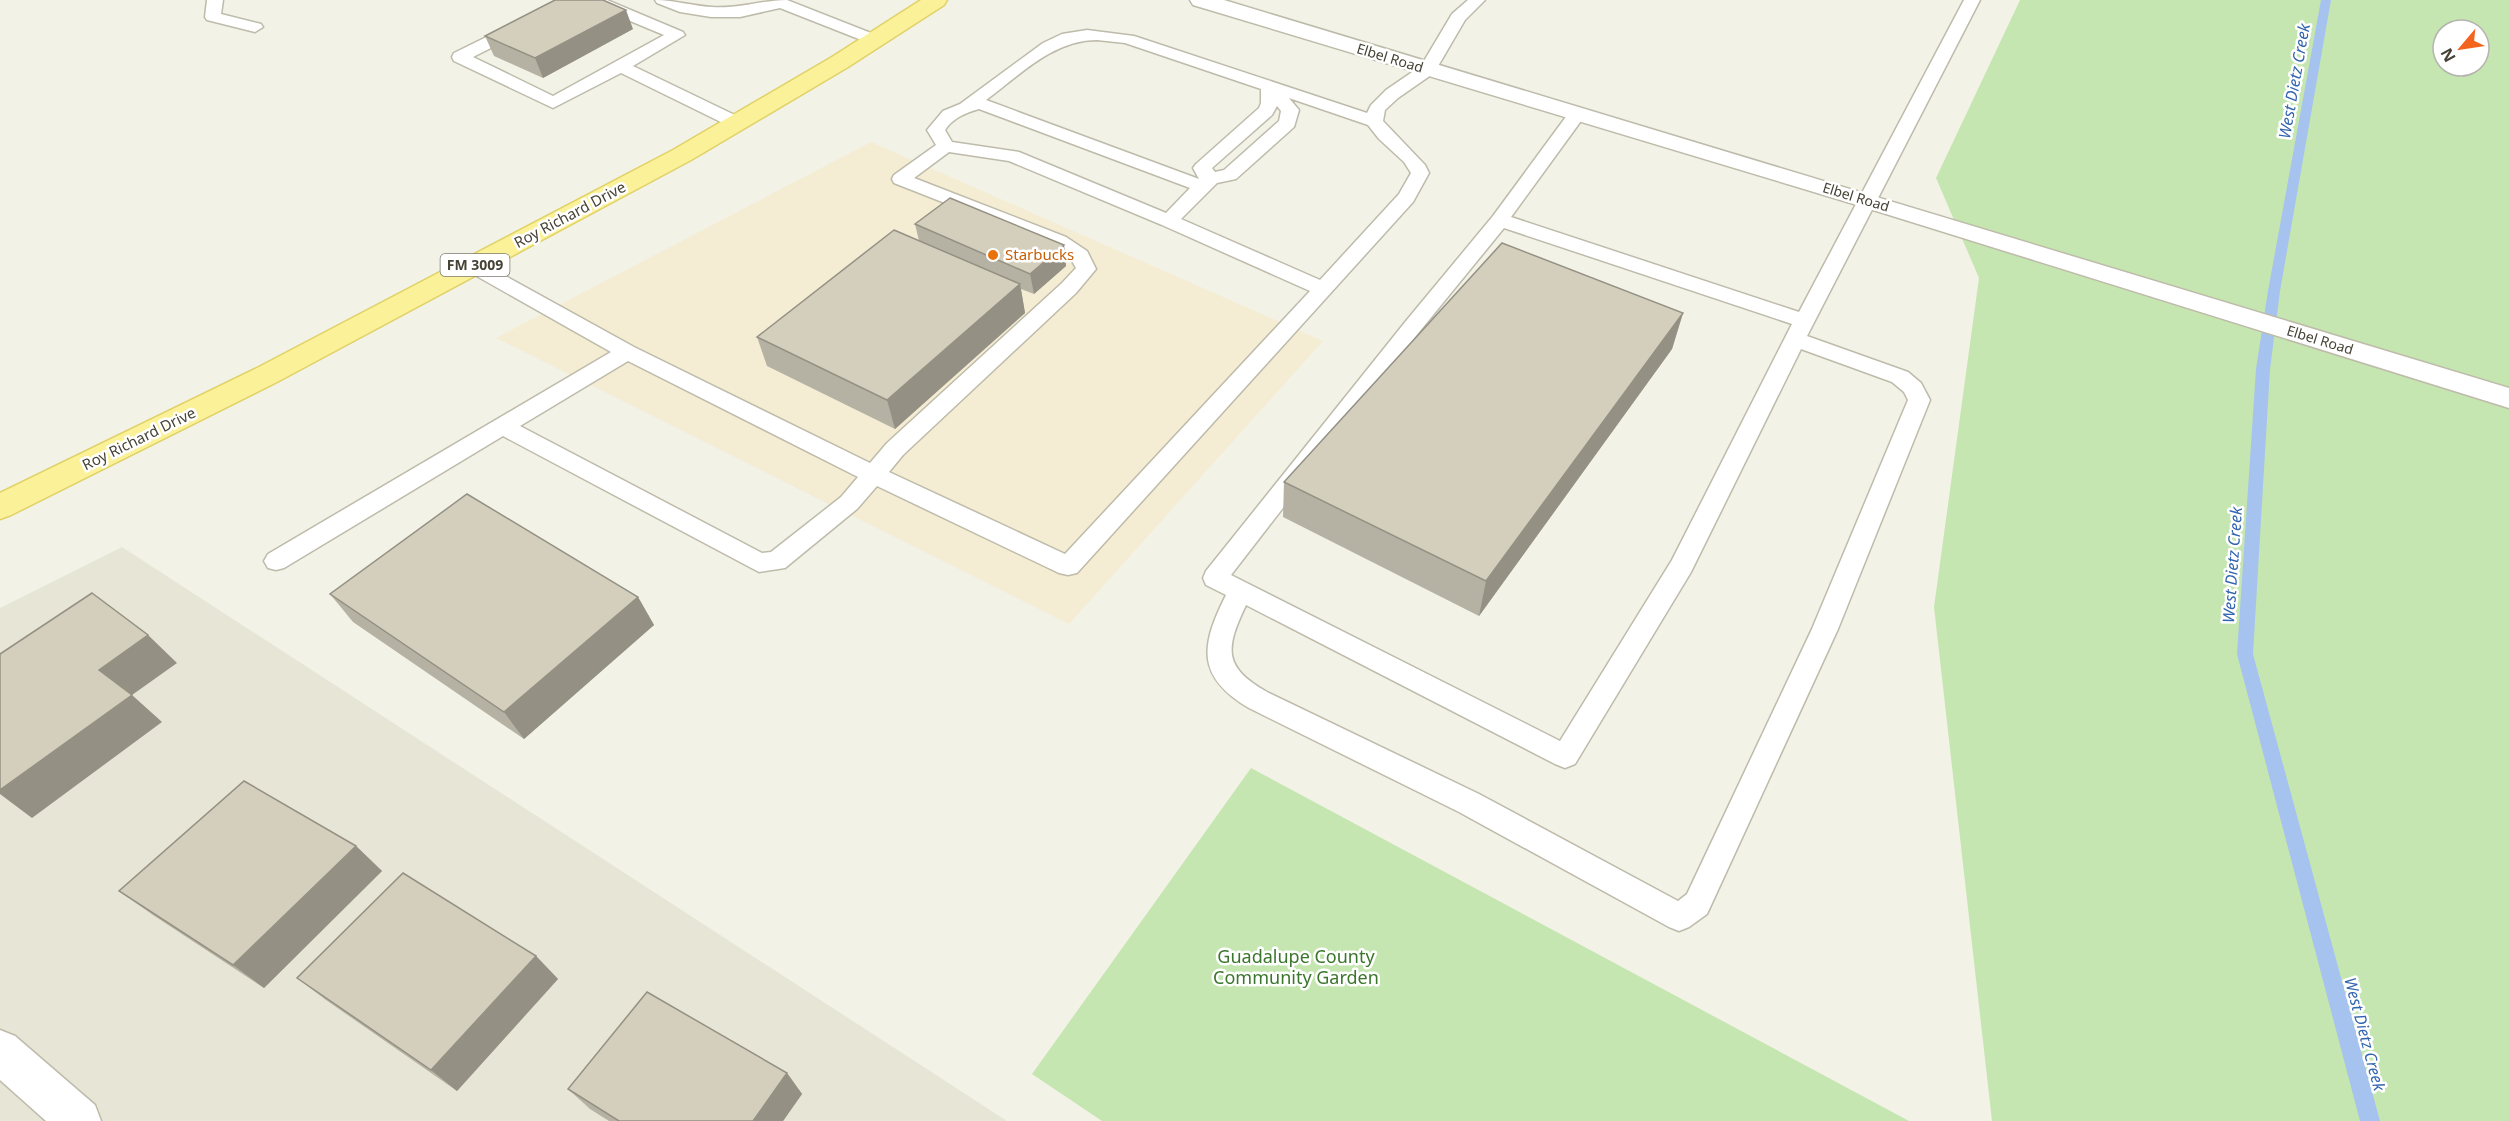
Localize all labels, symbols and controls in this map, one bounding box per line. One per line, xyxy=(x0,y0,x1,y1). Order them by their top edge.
north arrow xyxy=(2431,18,2491,78)
water label: West Dietz Creek xyxy=(2273,21,2315,140)
street label: Elbel Road xyxy=(1354,38,1426,77)
text: N xyxy=(2435,44,2461,66)
street label: Roy Richard Drive xyxy=(510,176,629,252)
street label: Elbel Road xyxy=(1820,177,1892,216)
place label: Starbucks xyxy=(1005,244,1074,264)
marker: Starbucks xyxy=(986,248,1000,262)
road number: FM 3009 xyxy=(440,254,510,276)
street label: Elbel Road xyxy=(2284,320,2356,359)
street label: Roy Richard Drive xyxy=(79,402,199,474)
water label: West Dietz Creek xyxy=(2217,505,2247,624)
park label: Guadalupe County Community Garden xyxy=(1213,944,1379,989)
water label: West Dietz Creek xyxy=(2339,975,2391,1094)

